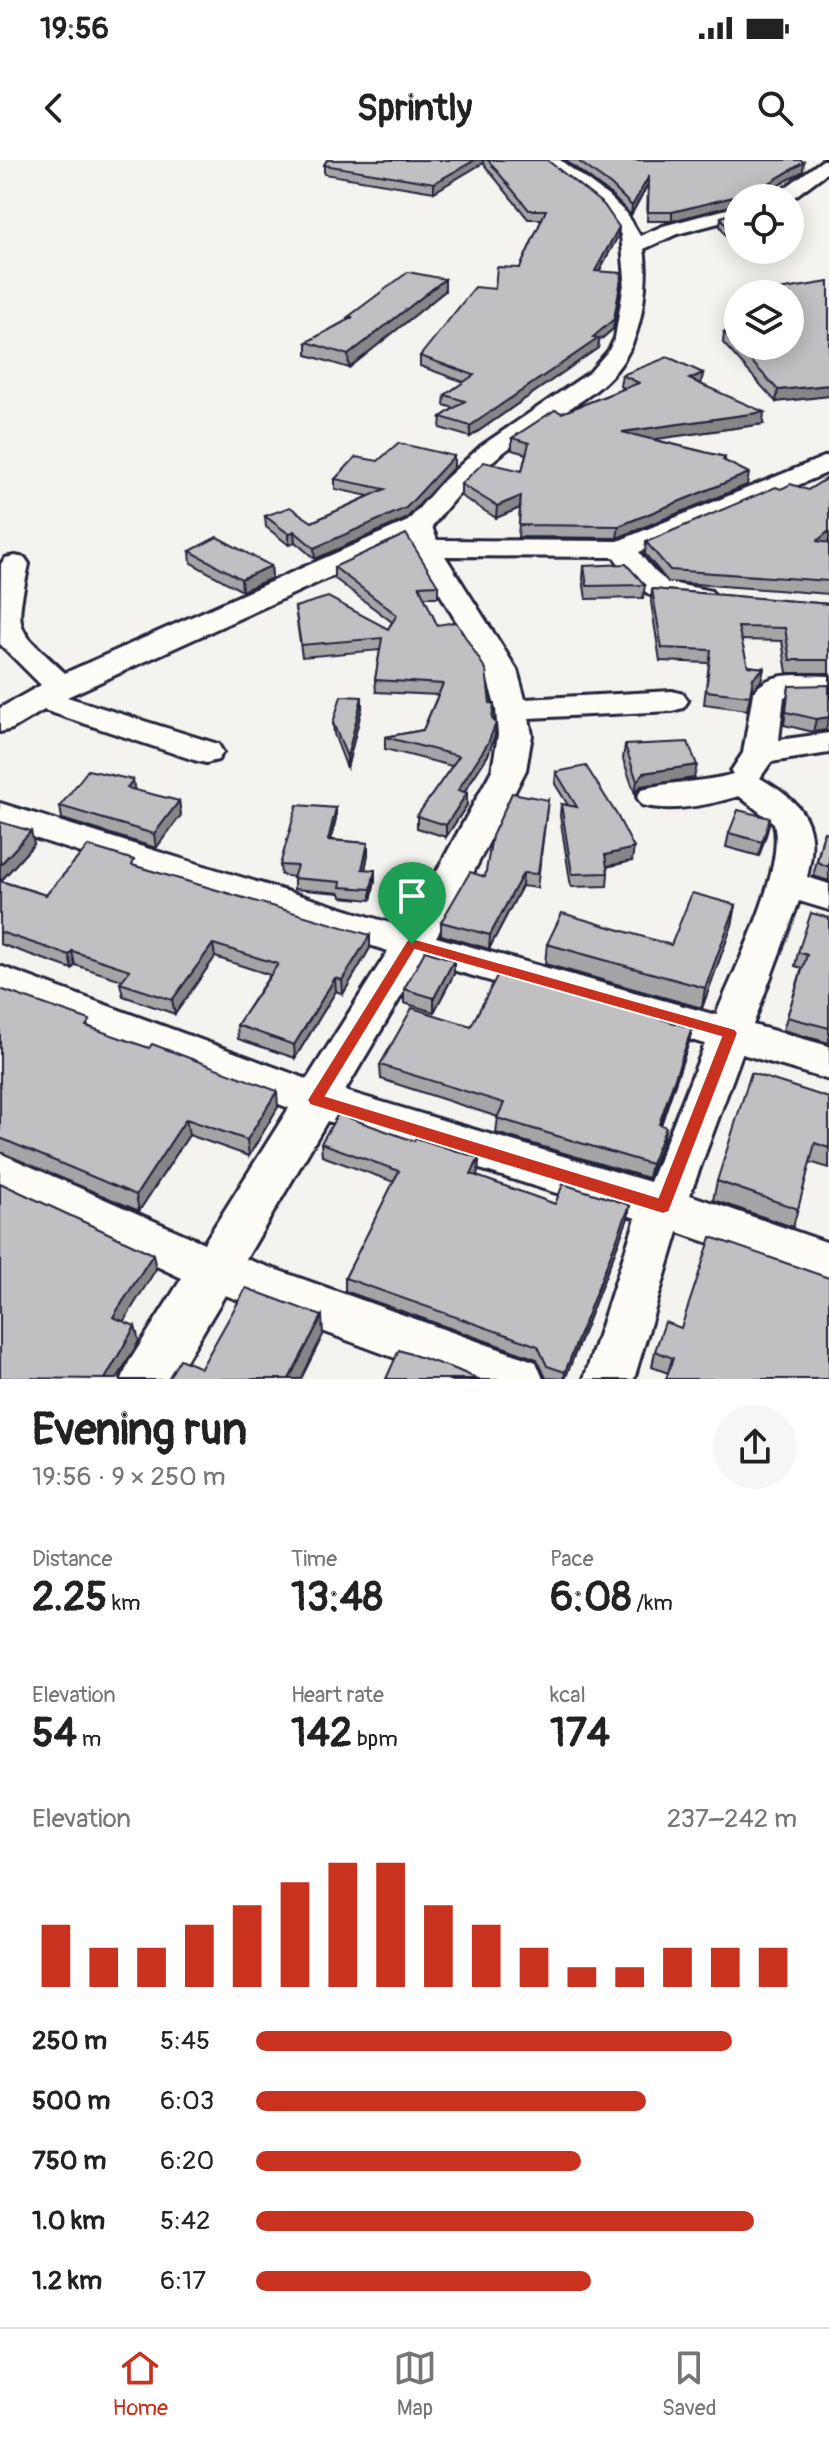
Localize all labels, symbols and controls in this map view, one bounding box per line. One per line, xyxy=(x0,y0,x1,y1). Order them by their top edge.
text: 19:56 xyxy=(40,10,109,47)
icon: back xyxy=(32,86,76,130)
text: Sprintly xyxy=(357,86,472,131)
icon: search xyxy=(753,86,797,130)
map controls xyxy=(724,184,804,360)
button: locate xyxy=(724,184,804,264)
button: layers xyxy=(724,280,804,360)
pin xyxy=(378,862,446,944)
icon: arrive xyxy=(390,874,434,918)
text: Evening run xyxy=(32,1403,247,1458)
button: share xyxy=(713,1405,797,1489)
text: 19:56 · 9 × 250 m xyxy=(32,1461,226,1493)
text: Distance xyxy=(32,1545,112,1573)
text: Time xyxy=(291,1545,337,1573)
text: Pace xyxy=(550,1545,594,1573)
text: 2.25 xyxy=(32,1573,107,1622)
text: 13:48 xyxy=(291,1573,383,1622)
text: 6:08 xyxy=(550,1573,631,1622)
text: km xyxy=(107,1589,141,1617)
text: /km xyxy=(631,1589,673,1617)
text: Elevation xyxy=(32,1681,116,1709)
text: Heart rate xyxy=(291,1681,384,1709)
text: kcal xyxy=(550,1681,586,1709)
text: 54 xyxy=(32,1709,77,1758)
text: 142 xyxy=(291,1709,352,1758)
text: 174 xyxy=(550,1709,610,1758)
text: m xyxy=(77,1725,101,1753)
text: bpm xyxy=(352,1725,398,1753)
text: Elevation xyxy=(32,1803,131,1835)
text: 237–242 m xyxy=(667,1803,797,1835)
text: 250 m xyxy=(32,2025,107,2057)
text: 5:45 xyxy=(160,2025,210,2057)
text: 500 m xyxy=(32,2085,110,2117)
text: 6:03 xyxy=(160,2085,214,2117)
text: 750 m xyxy=(32,2145,106,2177)
text: 6:20 xyxy=(160,2145,214,2177)
text: 1.0 km xyxy=(32,2205,105,2237)
text: 5:42 xyxy=(160,2205,211,2237)
text: 1.2 km xyxy=(32,2265,102,2297)
text: 6:17 xyxy=(160,2265,206,2297)
tab: Home xyxy=(112,2346,168,2422)
tab: Map xyxy=(393,2346,437,2422)
tab: Saved xyxy=(662,2346,716,2422)

